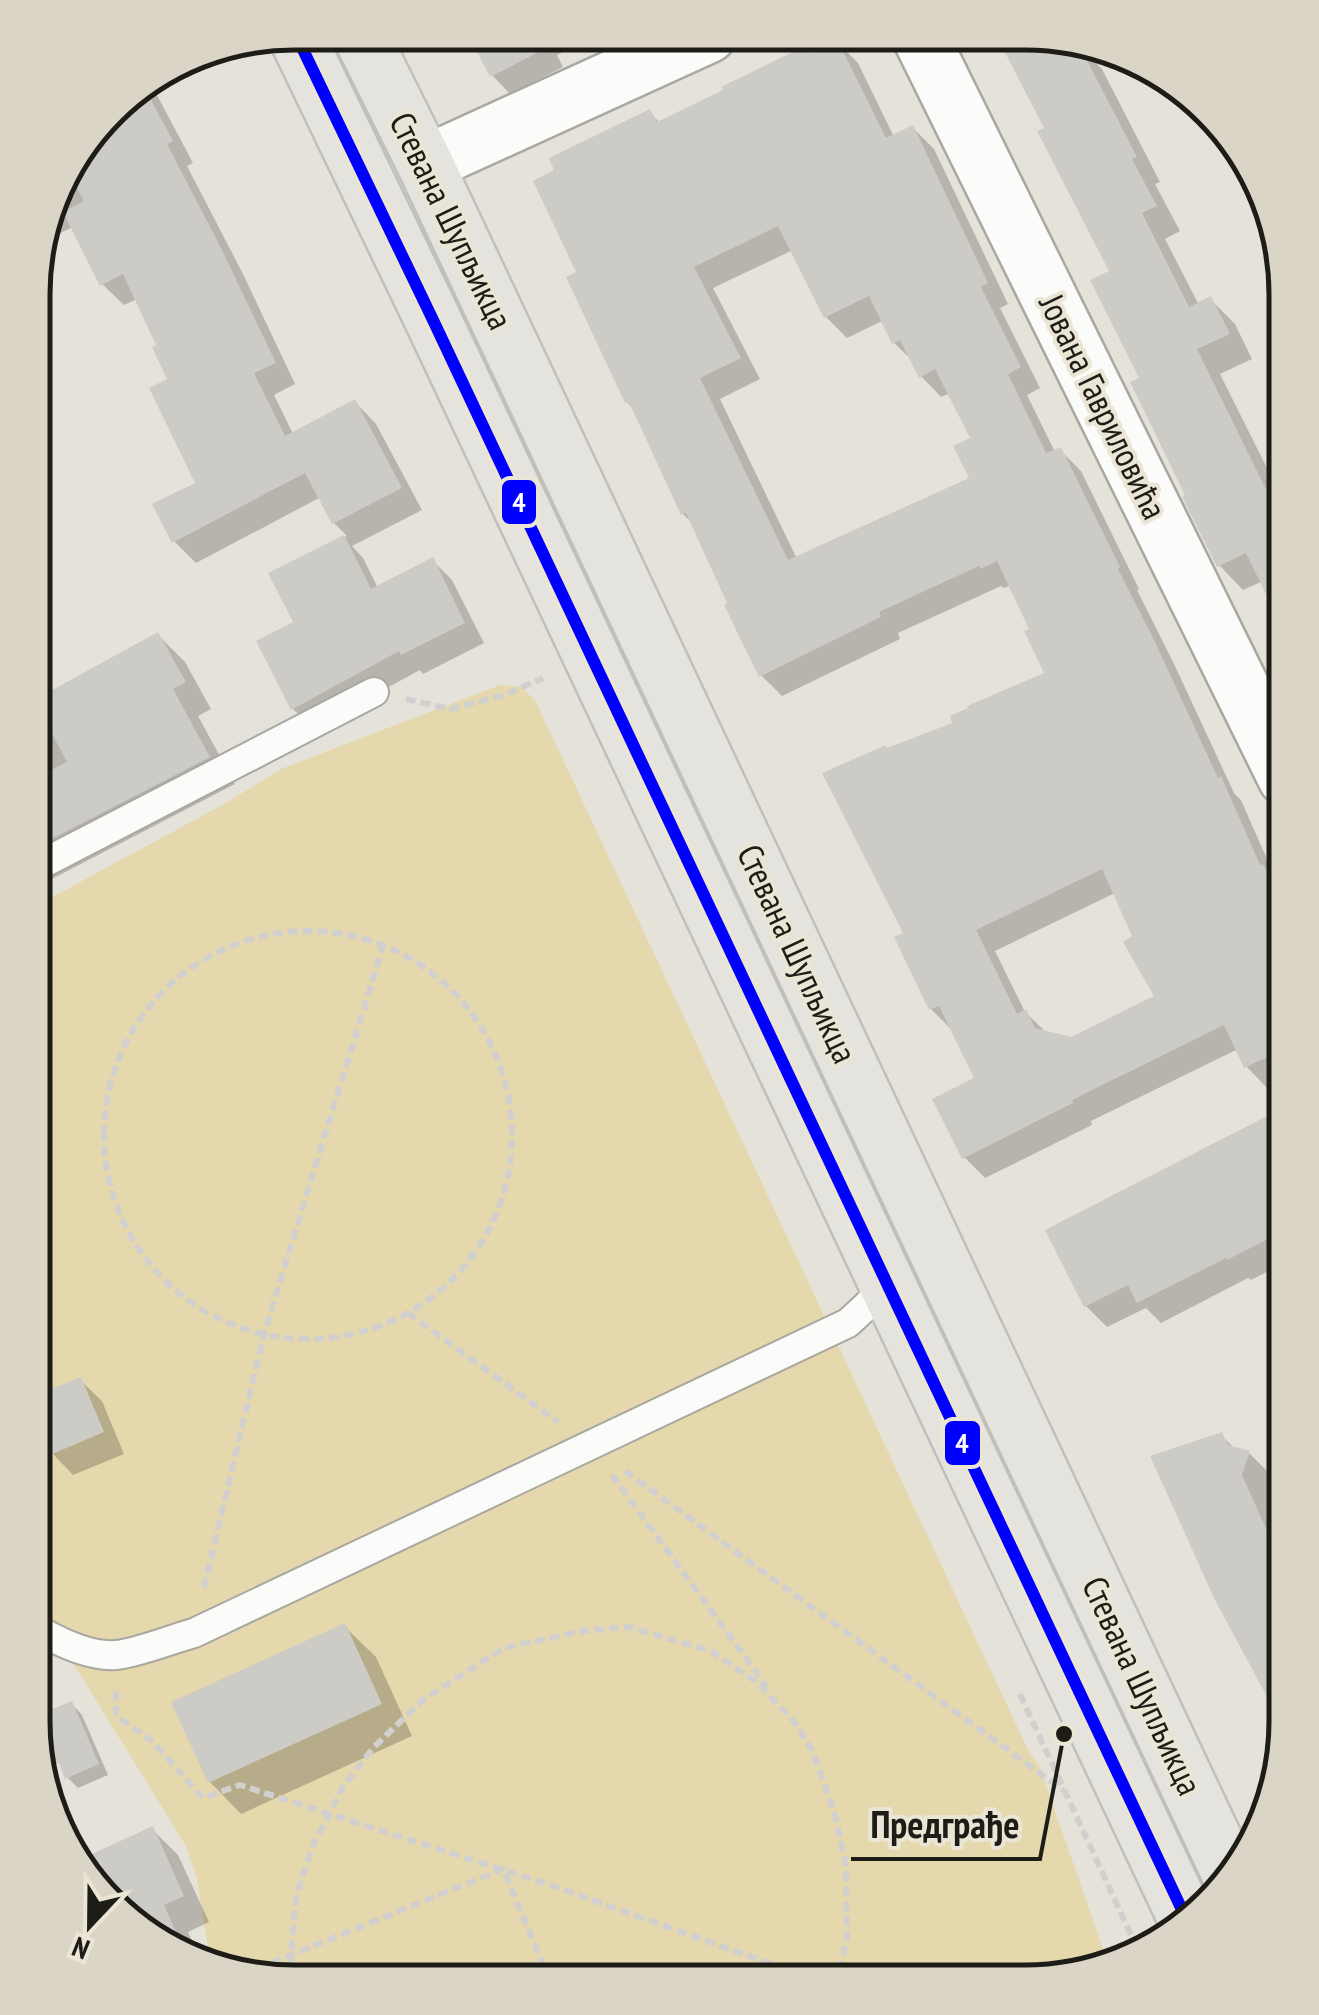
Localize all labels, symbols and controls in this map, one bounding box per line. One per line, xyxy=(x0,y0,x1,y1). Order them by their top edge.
street label: Стевана Шупљикца xyxy=(379,104,524,337)
street label: Јована Гавриловића xyxy=(1029,286,1178,527)
line badge: 4 xyxy=(500,478,538,526)
text: 4 xyxy=(512,483,526,520)
street label: Стевана Шупљикца xyxy=(727,837,869,1070)
line badge: 4 xyxy=(943,1419,982,1467)
text: 4 xyxy=(955,1424,969,1461)
street label: Стевана Шупљикца xyxy=(1072,1569,1214,1802)
callout: Предграђе xyxy=(851,1791,1040,1859)
text: Предграђе xyxy=(870,1799,1020,1848)
north arrow xyxy=(40,1875,140,1975)
text: N xyxy=(67,1929,94,1969)

